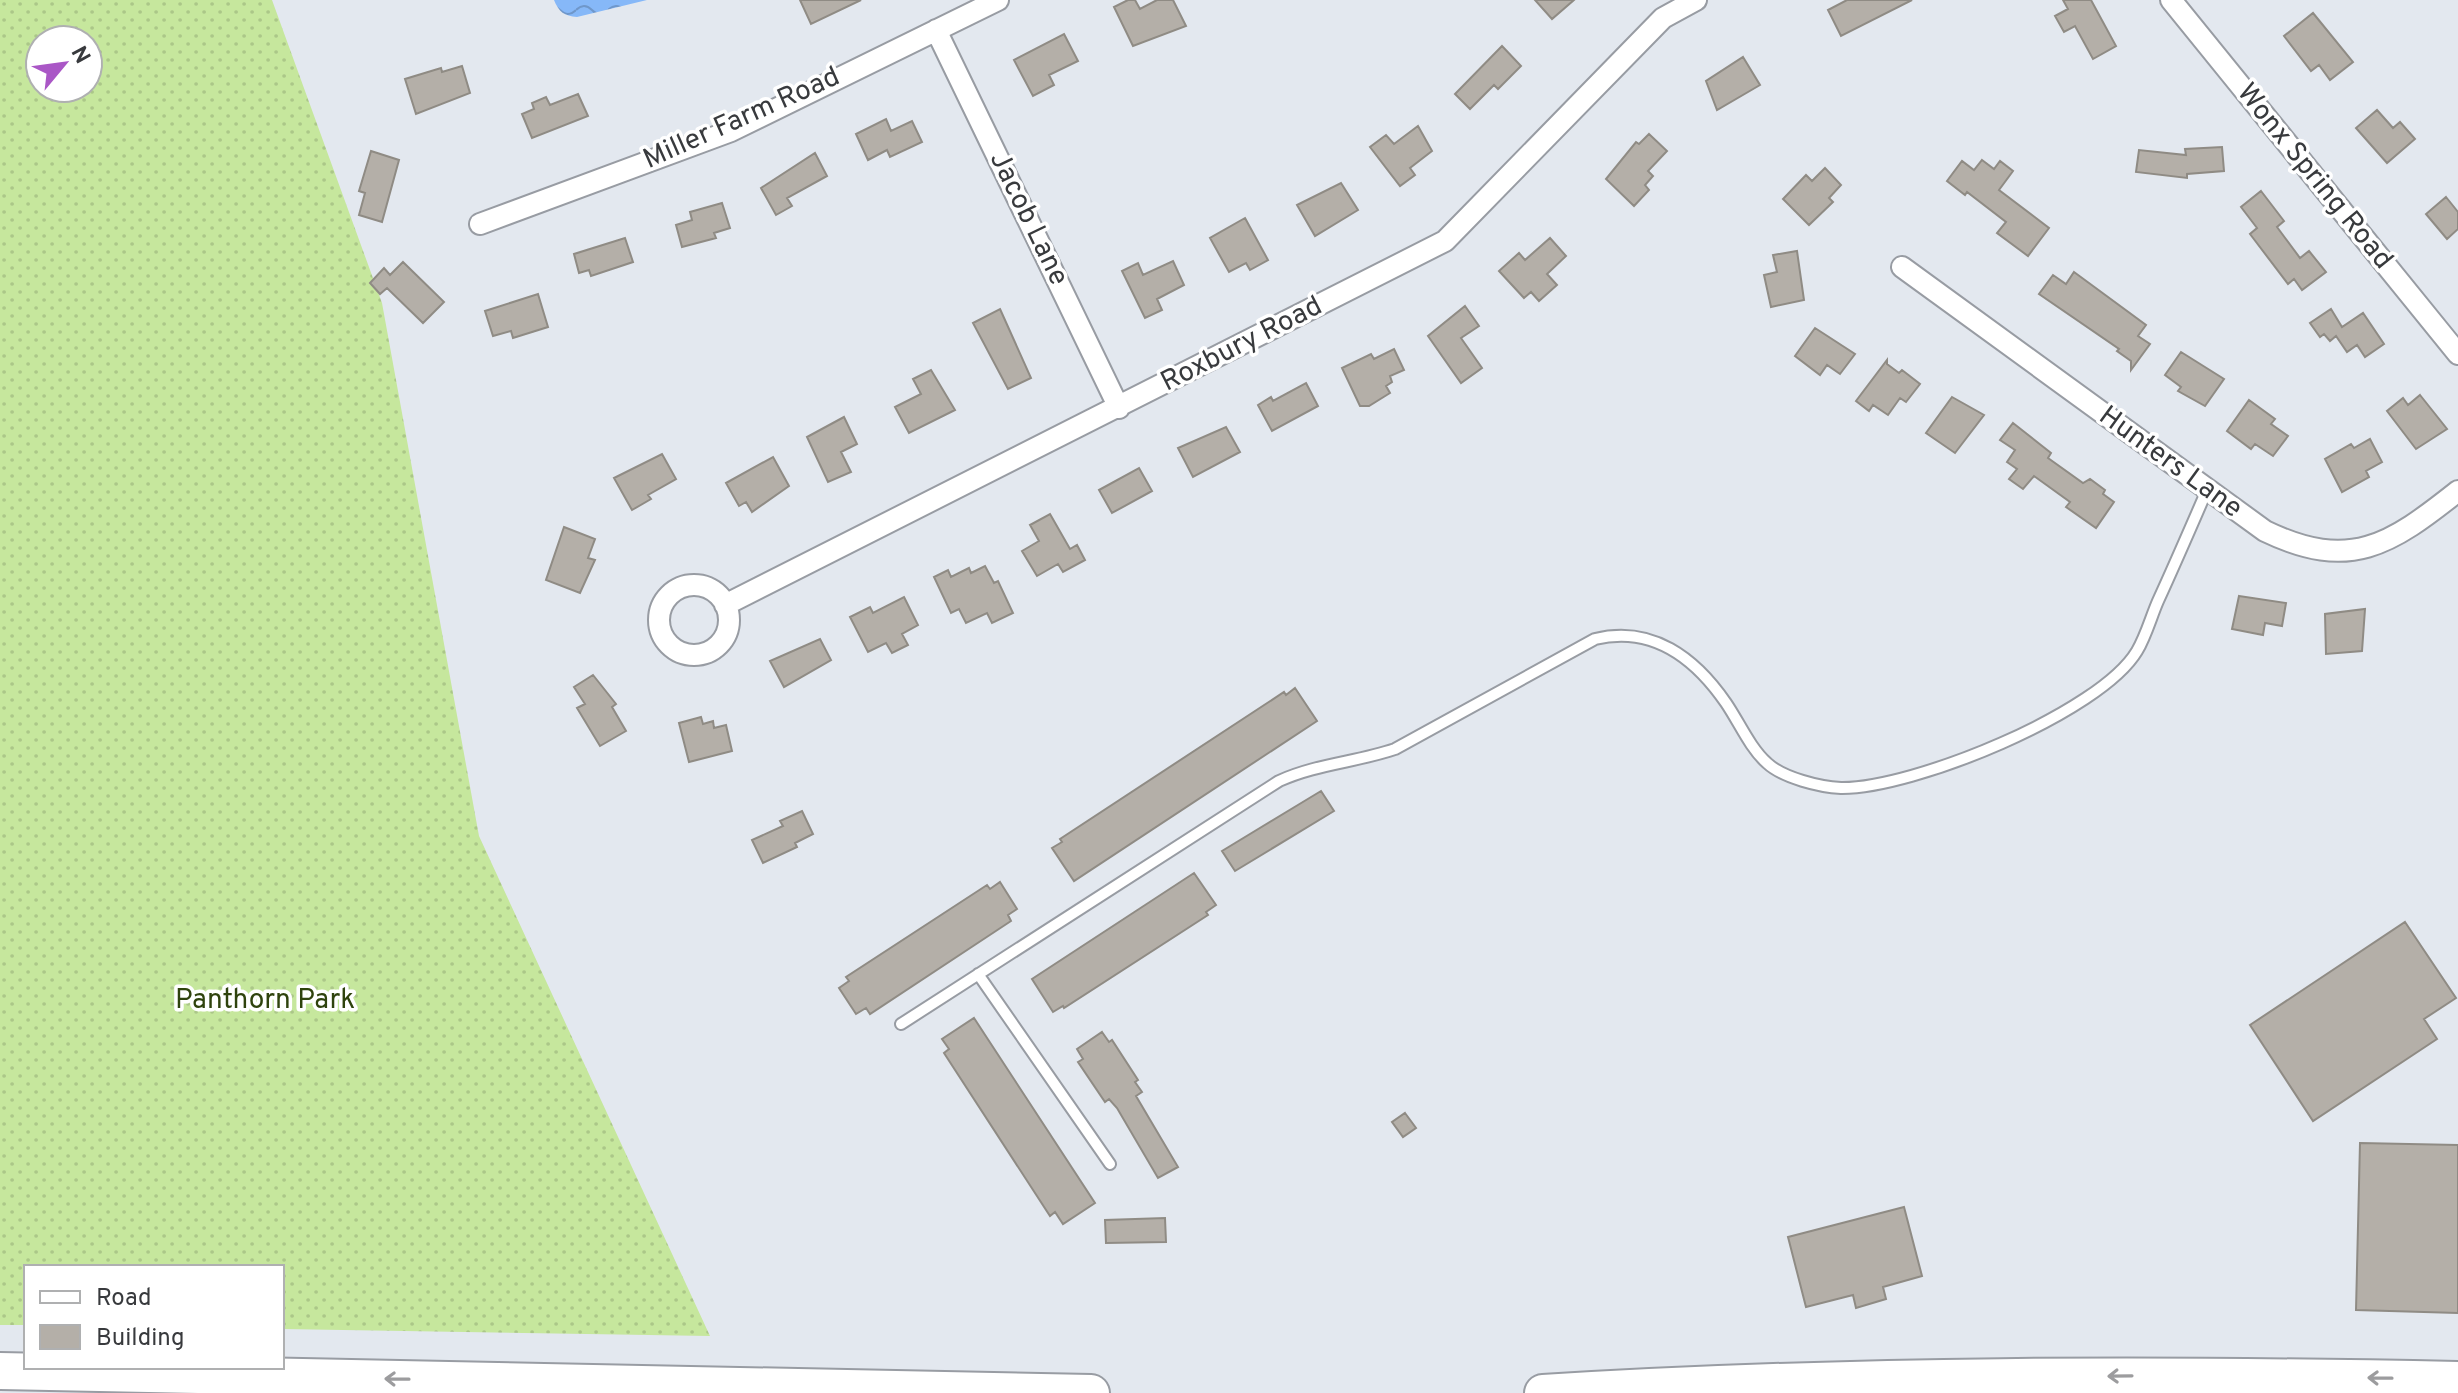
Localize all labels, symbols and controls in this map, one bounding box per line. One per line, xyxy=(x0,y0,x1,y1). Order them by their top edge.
north arrow xyxy=(24,24,104,104)
text: N xyxy=(64,42,95,69)
street label: Miller Farm Road xyxy=(638,60,846,178)
street label: Wonx Spring Road xyxy=(2228,77,2400,277)
street label: Jacob Lane xyxy=(980,146,1076,292)
street label: Roxbury Road xyxy=(1155,289,1329,401)
street label: Hunters Lane xyxy=(2091,399,2249,527)
park label: Panthorn Park xyxy=(175,983,355,1019)
legend xyxy=(24,1265,284,1369)
text: Road xyxy=(96,1284,152,1314)
text: Building xyxy=(96,1324,185,1354)
one-way arrow xyxy=(2107,1368,2134,1384)
one-way arrow xyxy=(384,1371,411,1386)
one-way arrow xyxy=(2367,1371,2394,1386)

